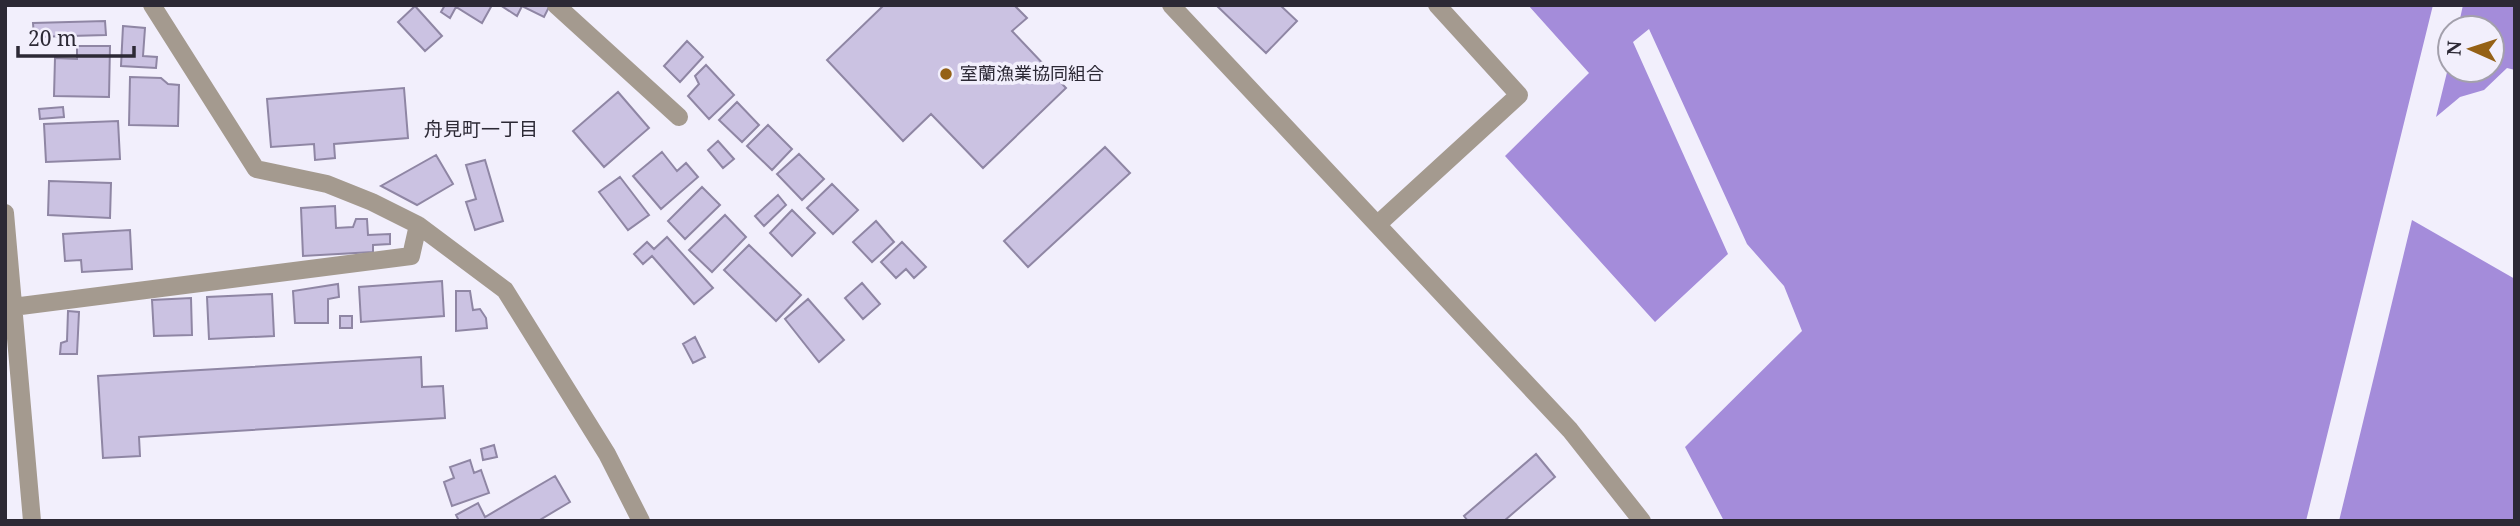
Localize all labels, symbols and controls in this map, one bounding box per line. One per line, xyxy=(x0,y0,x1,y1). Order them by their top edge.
scale bar xyxy=(18,14,133,58)
north arrow xyxy=(2436,14,2506,84)
text: 20 m xyxy=(28,24,77,52)
text: N xyxy=(2441,40,2467,56)
place label: 室蘭漁業協同組合 xyxy=(960,61,1104,85)
marker: 室蘭漁業協同組合 xyxy=(938,66,954,82)
district label: 舟見町一丁目 xyxy=(424,116,538,142)

